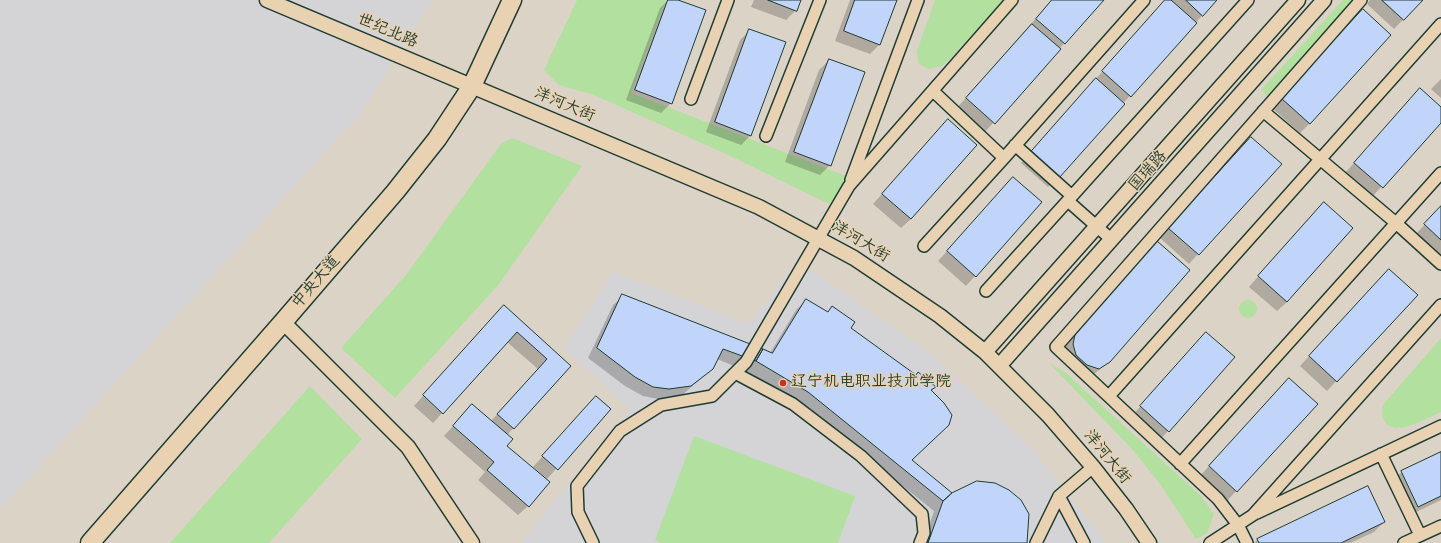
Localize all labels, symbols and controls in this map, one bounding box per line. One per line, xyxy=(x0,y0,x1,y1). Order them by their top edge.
street label: 世纪北路 xyxy=(354,11,420,53)
street label: 洋河大街 xyxy=(531,85,597,127)
street label: 国瑞路 xyxy=(1126,148,1172,196)
street label: 洋河大街 xyxy=(828,218,892,268)
street label: 中央大道 xyxy=(289,253,345,313)
place label: 辽宁机电职业技术学院 xyxy=(791,373,951,393)
marker: 辽宁机电职业技术学院 xyxy=(778,378,788,388)
street label: 洋河大街 xyxy=(1078,427,1134,489)

